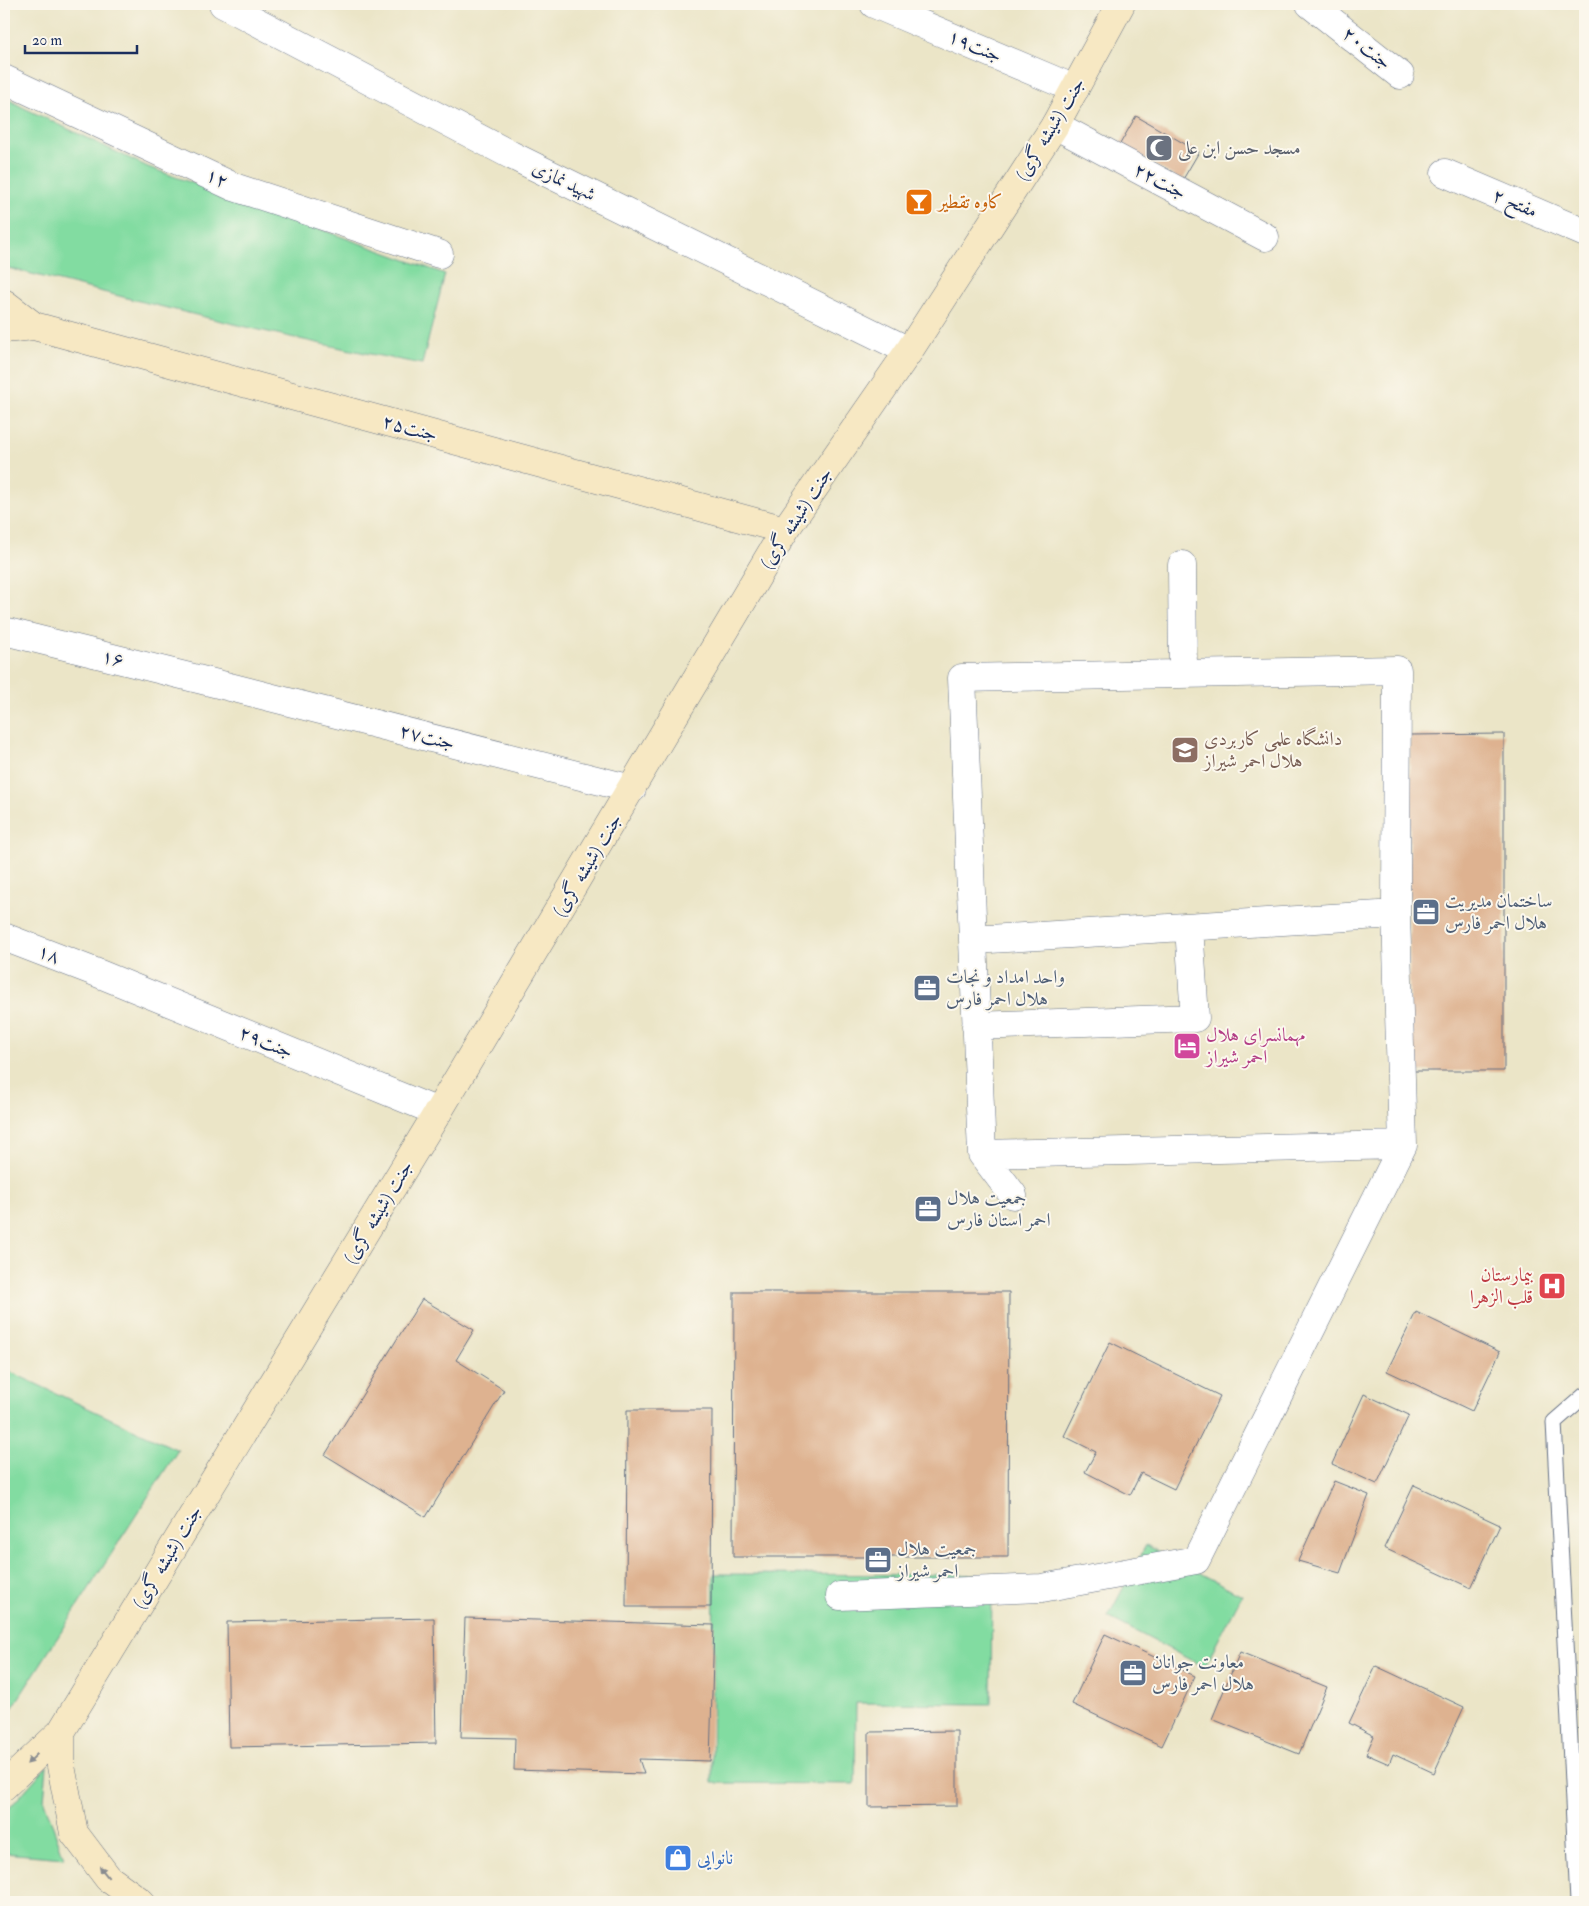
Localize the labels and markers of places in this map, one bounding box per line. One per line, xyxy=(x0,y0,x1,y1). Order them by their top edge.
mosque icon: مسجد حسن ابن علی xyxy=(1144,133,1174,163)
place label: مسجد حسن ابن علی xyxy=(1178,136,1301,162)
bar icon: کاوه تقطیر xyxy=(904,187,934,217)
place label: کاوه تقطیر xyxy=(936,190,1003,214)
place label: دانشگاه علمی کاربردی هلال احمر شیراز xyxy=(1202,726,1342,773)
school or university icon: دانشگاه علمی کاربردی هلال احمر شیراز xyxy=(1170,735,1200,765)
place label: ساختمان مدیریت هلال احمر فارس xyxy=(1445,889,1552,935)
office icon: ساختمان مدیریت هلال احمر فارس xyxy=(1411,897,1441,927)
place label: واحد امداد و نجات هلال احمر فارس xyxy=(946,965,1065,1011)
office icon: واحد امداد و نجات هلال احمر فارس xyxy=(912,973,942,1003)
place label: مهمانسرای هلال احمر شیراز xyxy=(1204,1023,1305,1069)
hotel icon: مهمانسرای هلال احمر شیراز xyxy=(1172,1031,1202,1061)
place label: جمعیت هلال احمر استان فارس xyxy=(947,1186,1051,1232)
office icon: جمعیت هلال احمر استان فارس xyxy=(913,1194,943,1224)
place label: بیمارستان قلب الزهرا xyxy=(1470,1263,1533,1309)
hospital icon: بیمارستان قلب الزهرا xyxy=(1537,1271,1567,1301)
place label: جمعیت هلال احمر شیراز xyxy=(895,1537,976,1583)
office icon: جمعیت هلال احمر شیراز xyxy=(863,1545,893,1575)
place label: معاونت جوانان هلال احمر فارس xyxy=(1152,1650,1254,1696)
office icon: معاونت جوانان هلال احمر فارس xyxy=(1118,1658,1148,1688)
shop icon: نانوایی xyxy=(663,1843,693,1873)
place label: نانوایی xyxy=(697,1846,733,1871)

